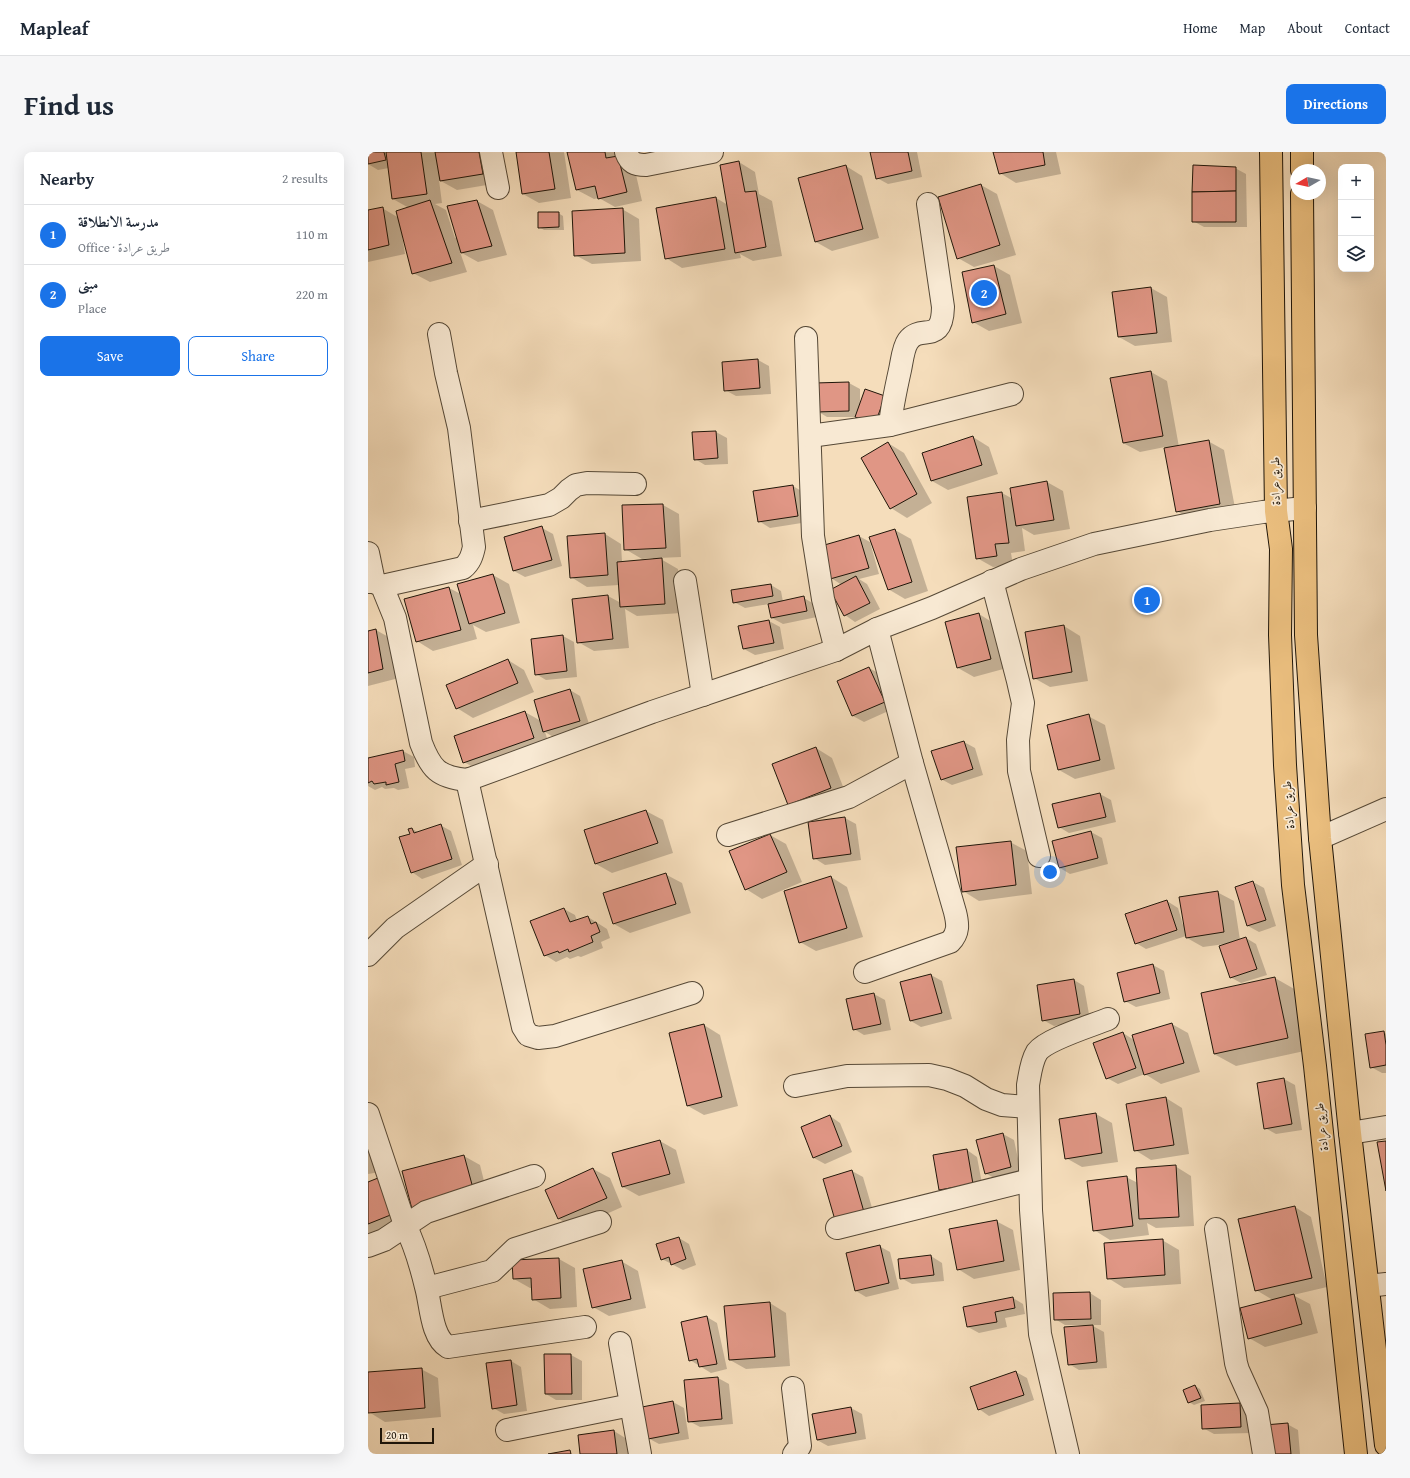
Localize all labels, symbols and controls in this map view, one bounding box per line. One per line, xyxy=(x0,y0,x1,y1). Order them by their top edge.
text: Mapleaf xyxy=(20,14,89,42)
text: Home xyxy=(1183,18,1218,38)
text: Map xyxy=(1240,18,1265,38)
text: About xyxy=(1287,18,1323,38)
text: Contact xyxy=(1345,18,1390,38)
text: Find us xyxy=(24,84,114,125)
button: Directions xyxy=(1286,84,1386,124)
north arrow xyxy=(1290,164,1326,200)
map controls xyxy=(1338,164,1374,272)
button: + xyxy=(1338,164,1374,200)
text: Nearby xyxy=(40,166,94,191)
text: 2 results xyxy=(282,169,328,188)
button: − xyxy=(1338,200,1374,236)
text: مدرسة الانطلاقة xyxy=(78,211,159,232)
text: 1 xyxy=(50,225,56,244)
text: 110 m xyxy=(296,225,328,244)
button: layers xyxy=(1338,236,1374,272)
text: Office · طريق عرادة xyxy=(78,238,170,257)
text: مبنى xyxy=(78,273,98,294)
pin: 2 xyxy=(971,278,997,308)
text: 2 xyxy=(50,285,56,304)
text: 220 m xyxy=(296,285,328,304)
text: Place xyxy=(78,299,107,318)
button: Save xyxy=(40,336,180,376)
button: Share xyxy=(188,336,328,376)
street label: طريق عرادة xyxy=(1266,456,1285,505)
pin: 1 xyxy=(1134,585,1160,615)
street label: طريق عرادة xyxy=(1278,780,1299,830)
your location xyxy=(1040,862,1060,882)
street label: طريق عرادة xyxy=(1310,1102,1333,1152)
scale bar xyxy=(380,1426,434,1445)
text: 20 m xyxy=(386,1427,408,1443)

